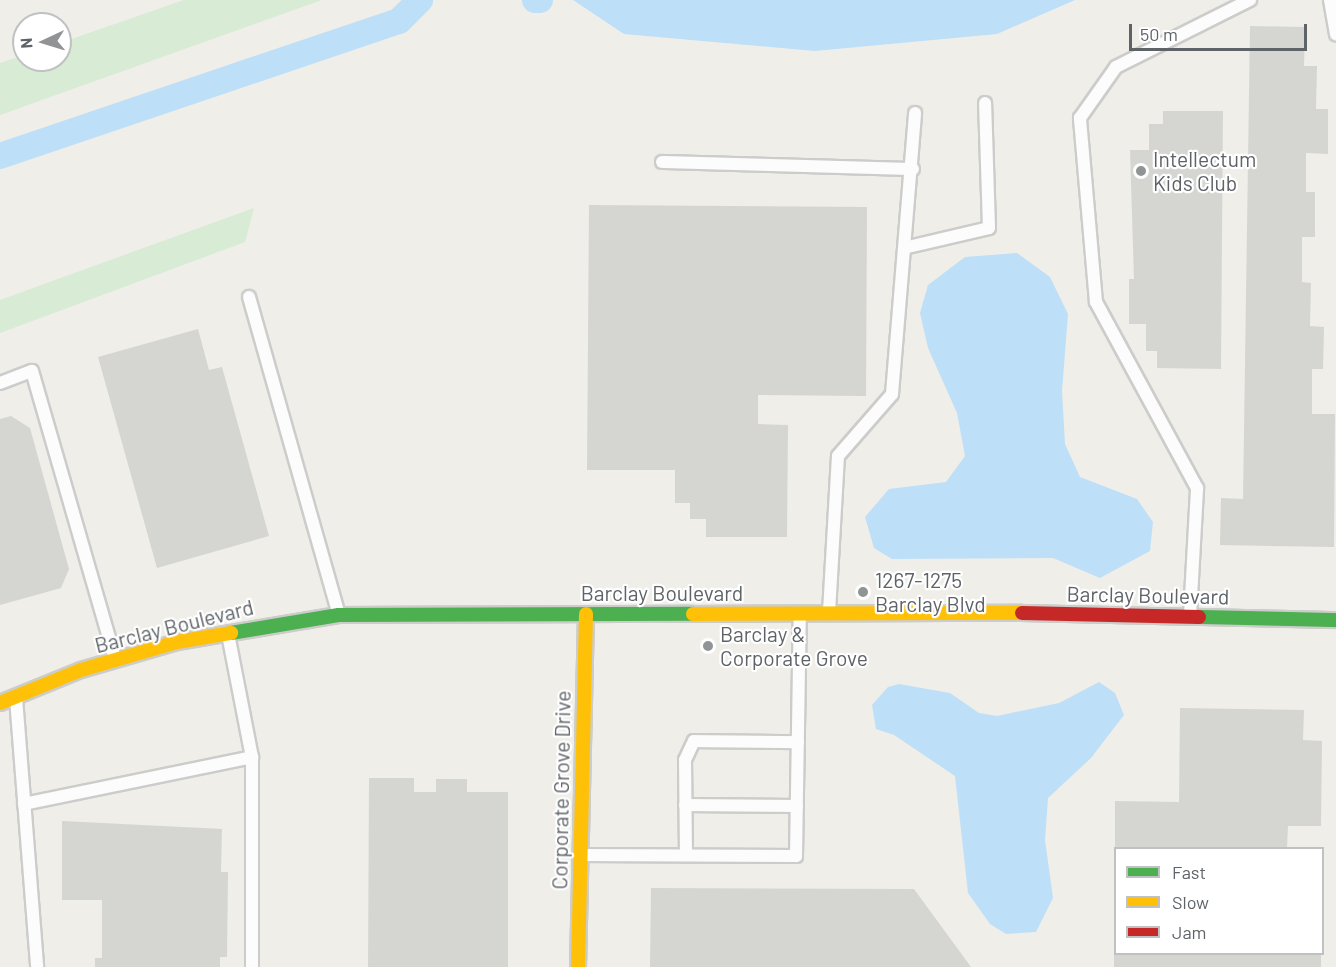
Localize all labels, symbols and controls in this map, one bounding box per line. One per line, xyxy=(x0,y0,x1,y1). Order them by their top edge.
north arrow xyxy=(12,12,72,72)
scale bar xyxy=(1132,12,1310,50)
text: 50 m xyxy=(1140,23,1178,45)
text: N xyxy=(16,37,35,49)
place label: Intellectum Kids Club xyxy=(1153,146,1256,196)
marker: Intellectum Kids Club xyxy=(1134,164,1148,178)
place label: 1267-1275 Barclay Blvd xyxy=(875,567,986,617)
street label: Barclay Boulevard xyxy=(581,580,743,606)
street label: Barclay Boulevard xyxy=(1066,581,1230,609)
marker: 1267-1275 Barclay Blvd xyxy=(856,585,870,599)
street label: Barclay Boulevard xyxy=(92,594,256,658)
place label: Barclay & Corporate Grove xyxy=(720,621,868,671)
marker: Barclay & Corporate Grove xyxy=(701,639,715,653)
street label: Corporate Grove Drive xyxy=(547,690,575,890)
legend xyxy=(1114,847,1324,955)
text: Fast xyxy=(1172,861,1206,883)
text: Slow xyxy=(1172,891,1209,913)
text: Jam xyxy=(1172,921,1206,943)

